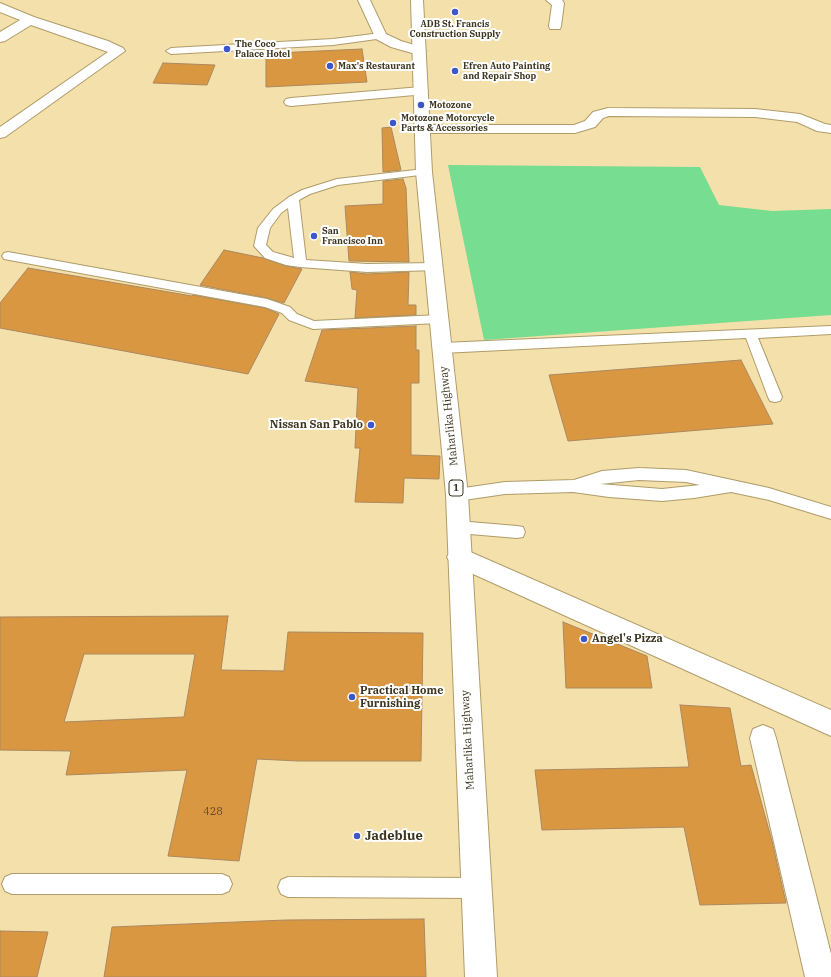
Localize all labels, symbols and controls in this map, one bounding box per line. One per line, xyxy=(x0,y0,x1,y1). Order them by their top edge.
marker: ADB St. Francis Construction Supply xyxy=(450,7,460,17)
place label: ADB St. Francis Construction Supply xyxy=(410,19,500,40)
place label: The Coco Palace Hotel xyxy=(235,39,290,60)
marker: The Coco Palace Hotel xyxy=(222,44,232,54)
marker: Max's Restaurant xyxy=(325,61,335,71)
place label: Max's Restaurant xyxy=(338,61,415,71)
place label: Efren Auto Painting and Repair Shop xyxy=(463,61,550,82)
marker: Efren Auto Painting and Repair Shop xyxy=(450,66,460,76)
marker: Motozone xyxy=(416,100,426,110)
place label: Motozone xyxy=(429,100,472,110)
place label: Motozone Motorcycle Parts & Accessories xyxy=(401,113,495,134)
marker: Motozone Motorcycle Parts & Accessories xyxy=(388,118,398,128)
place label: San Francisco Inn xyxy=(322,226,383,247)
marker: San Francisco Inn xyxy=(309,231,319,241)
street label: Maharlika Highway xyxy=(437,365,461,467)
place label: Nissan San Pablo xyxy=(270,418,363,432)
marker: Nissan San Pablo xyxy=(366,420,376,430)
road number: 1 xyxy=(449,480,463,496)
place label: Angel's Pizza xyxy=(592,632,663,646)
marker: Angel's Pizza xyxy=(579,634,589,644)
place label: Practical Home Furnishing xyxy=(360,684,443,710)
street label: Maharlika Highway xyxy=(459,690,477,790)
marker: Practical Home Furnishing xyxy=(347,692,357,702)
house number: 428 xyxy=(203,805,223,819)
place label: Jadeblue xyxy=(365,828,423,844)
marker: Jadeblue xyxy=(352,831,362,841)

